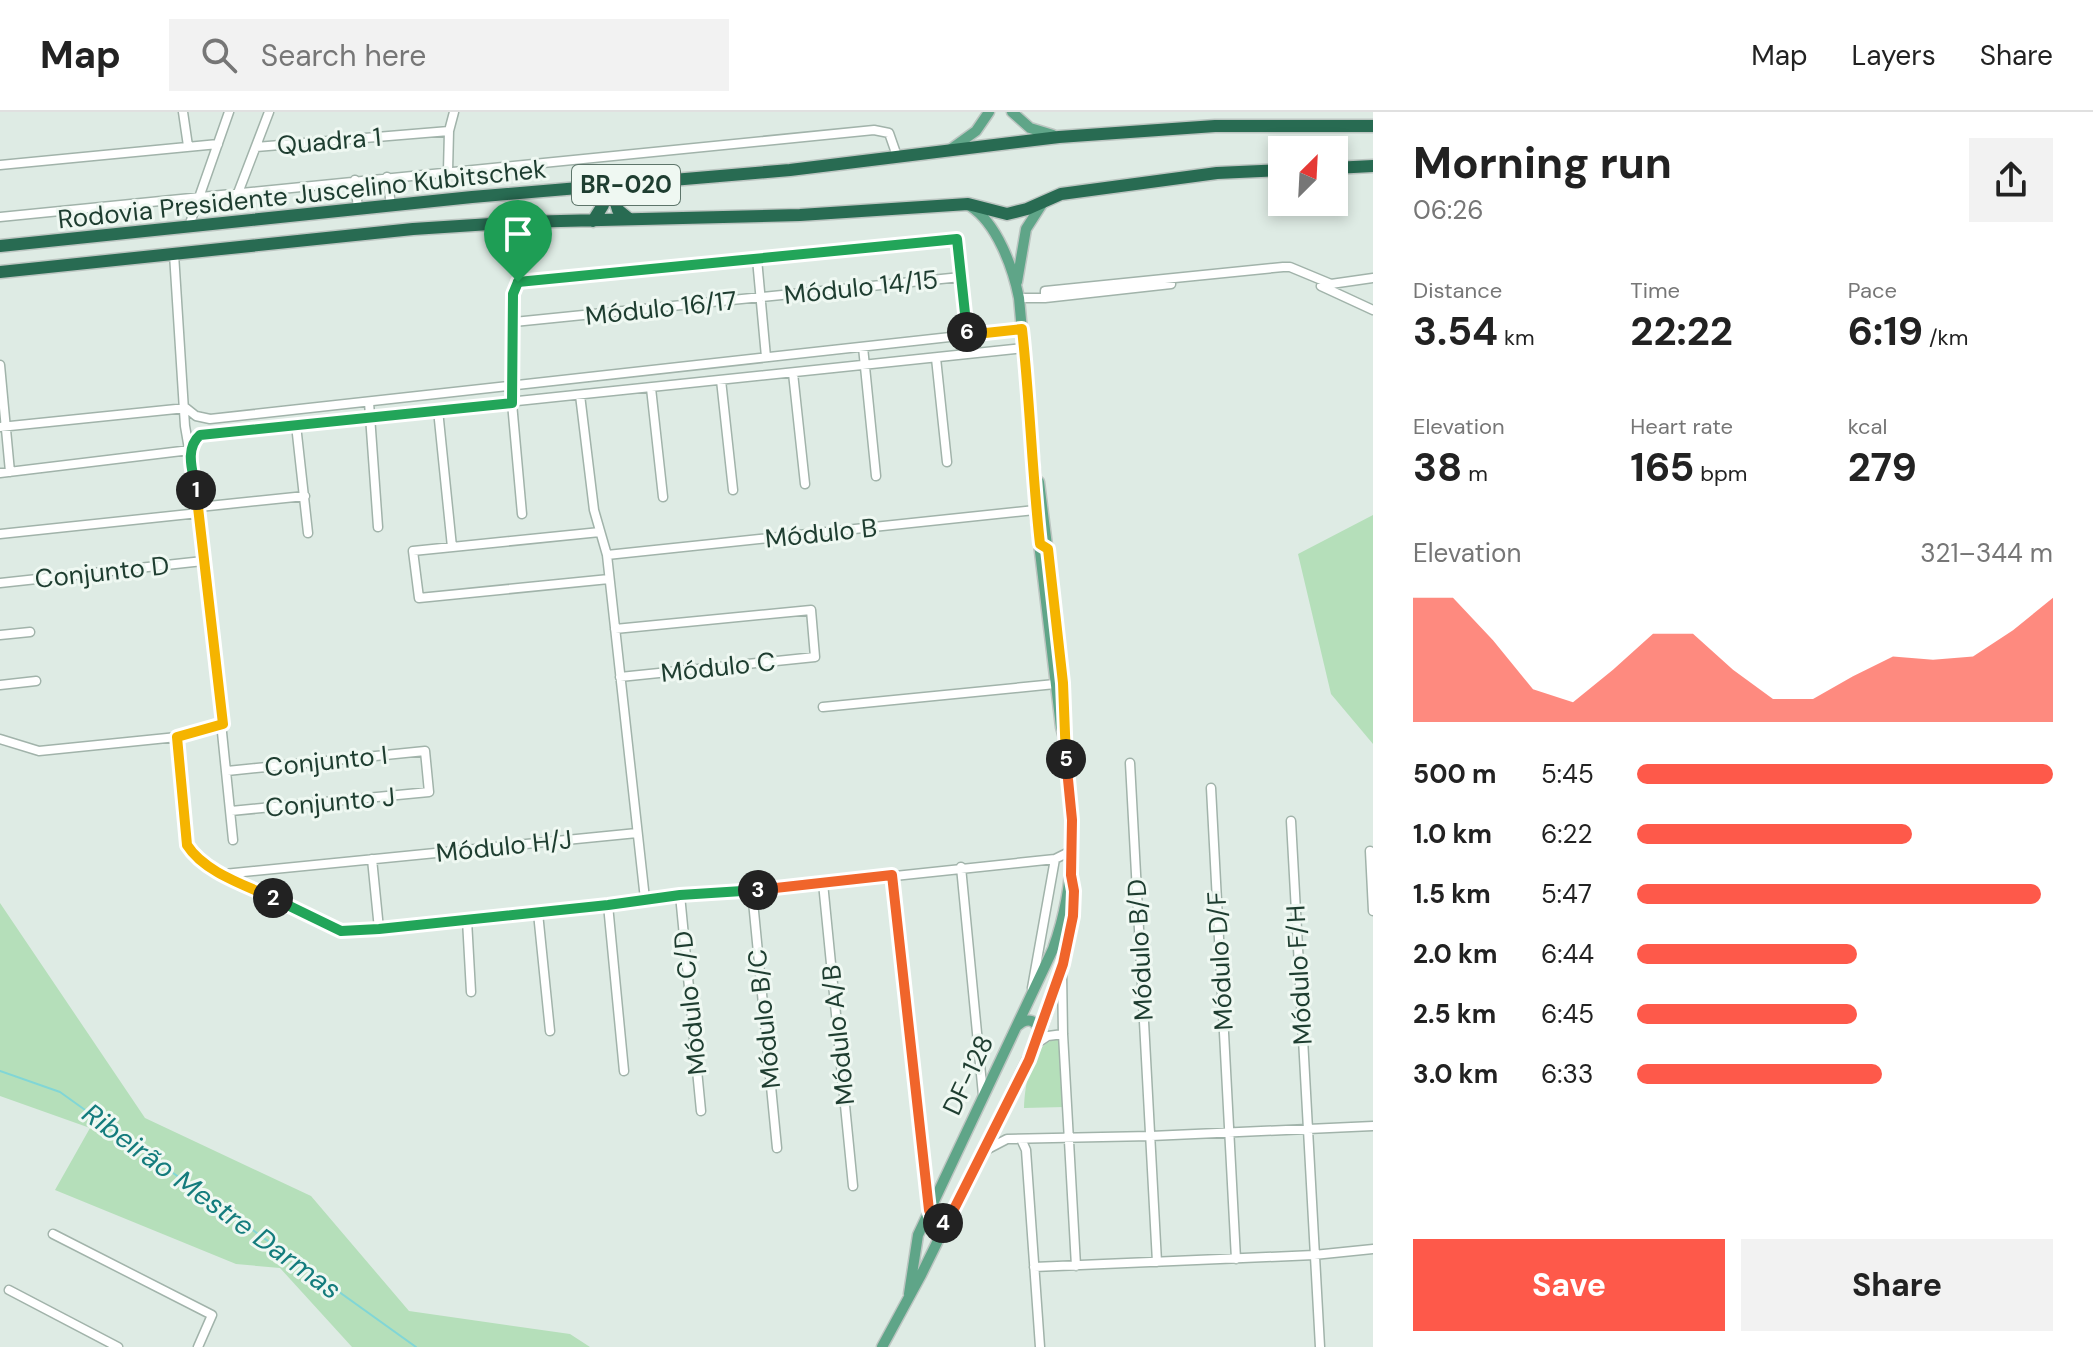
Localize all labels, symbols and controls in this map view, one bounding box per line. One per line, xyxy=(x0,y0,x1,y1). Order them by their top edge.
search box xyxy=(169,19,729,91)
text: Map xyxy=(40,30,121,80)
icon: search xyxy=(197,33,241,77)
text: Search here xyxy=(261,36,426,75)
text: Map xyxy=(1751,37,1808,74)
text: Layers xyxy=(1852,37,1936,74)
text: Share xyxy=(1980,37,2053,74)
street label: Quadra 1 xyxy=(276,120,382,162)
text: Morning run xyxy=(1413,134,1672,192)
north arrow xyxy=(1268,136,1348,216)
map controls xyxy=(1268,136,1348,216)
button: share xyxy=(1969,138,2053,222)
street label: Rodovia Presidente Juscelino Kubitschek xyxy=(56,151,548,237)
road number: BR-020 xyxy=(572,165,680,205)
text: 06:26 xyxy=(1413,193,1484,227)
pin xyxy=(484,200,552,282)
icon: arrive xyxy=(496,212,540,256)
street label: Módulo 14/15 xyxy=(782,262,940,312)
text: Distance xyxy=(1413,276,1502,305)
text: Time xyxy=(1630,276,1680,305)
text: Pace xyxy=(1848,276,1897,305)
street label: Módulo 16/17 xyxy=(584,283,738,333)
text: 3.54 xyxy=(1413,305,1498,357)
text: 22:22 xyxy=(1630,305,1733,357)
text: 6:19 xyxy=(1848,305,1923,357)
pin: 6 xyxy=(947,312,987,352)
text: 6 xyxy=(960,317,974,346)
text: km xyxy=(1498,323,1535,352)
text: /km xyxy=(1923,323,1968,352)
text: Elevation xyxy=(1413,412,1505,441)
text: Heart rate xyxy=(1630,412,1733,441)
text: kcal xyxy=(1848,412,1887,441)
text: 38 xyxy=(1413,441,1462,493)
text: 165 xyxy=(1630,441,1694,493)
text: 279 xyxy=(1848,441,1917,493)
text: m xyxy=(1462,459,1488,488)
text: bpm xyxy=(1694,459,1747,488)
pin: 1 xyxy=(176,470,216,510)
text: 1 xyxy=(192,475,200,504)
street label: Módulo B xyxy=(763,510,879,556)
text: Elevation xyxy=(1413,536,1521,570)
text: 321–344 m xyxy=(1920,536,2053,570)
street label: Conjunto D xyxy=(33,548,171,596)
street label: Módulo C xyxy=(659,644,777,690)
street label: Conjunto I xyxy=(263,738,389,784)
pin: 5 xyxy=(1046,739,1086,779)
text: 5 xyxy=(1059,744,1073,773)
text: 500 m xyxy=(1413,757,1496,791)
text: 5:45 xyxy=(1541,757,1594,791)
street label: Conjunto J xyxy=(264,779,396,825)
text: 1.0 km xyxy=(1413,817,1492,851)
text: 6:22 xyxy=(1541,817,1593,851)
street label: Módulo H/J xyxy=(434,822,574,870)
pin: 3 xyxy=(738,870,778,910)
text: 3 xyxy=(751,875,765,904)
text: 1.5 km xyxy=(1413,877,1491,911)
text: 5:47 xyxy=(1541,877,1592,911)
pin: 2 xyxy=(253,878,293,918)
street label: Módulo B/D xyxy=(1119,878,1161,1022)
text: 2 xyxy=(267,883,279,912)
street label: Módulo D/F xyxy=(1199,891,1241,1031)
street label: Módulo F/H xyxy=(1278,904,1320,1046)
street label: Módulo C/D xyxy=(666,929,714,1077)
text: 2.0 km xyxy=(1413,937,1497,971)
text: 6:44 xyxy=(1541,937,1594,971)
street label: Módulo B/C xyxy=(740,947,788,1091)
street label: Módulo A/B xyxy=(814,963,862,1107)
text: 2.5 km xyxy=(1413,997,1496,1031)
text: 6:45 xyxy=(1541,997,1594,1031)
street label: DF-128 xyxy=(935,1030,1001,1120)
text: 3.0 km xyxy=(1413,1057,1498,1091)
text: 6:33 xyxy=(1541,1057,1593,1091)
water label: Ribeirão Mestre Darmas xyxy=(75,1095,349,1308)
pin: 4 xyxy=(923,1203,963,1243)
text: 4 xyxy=(936,1208,950,1237)
button: Save xyxy=(1413,1239,1725,1331)
button: Share xyxy=(1741,1239,2053,1331)

